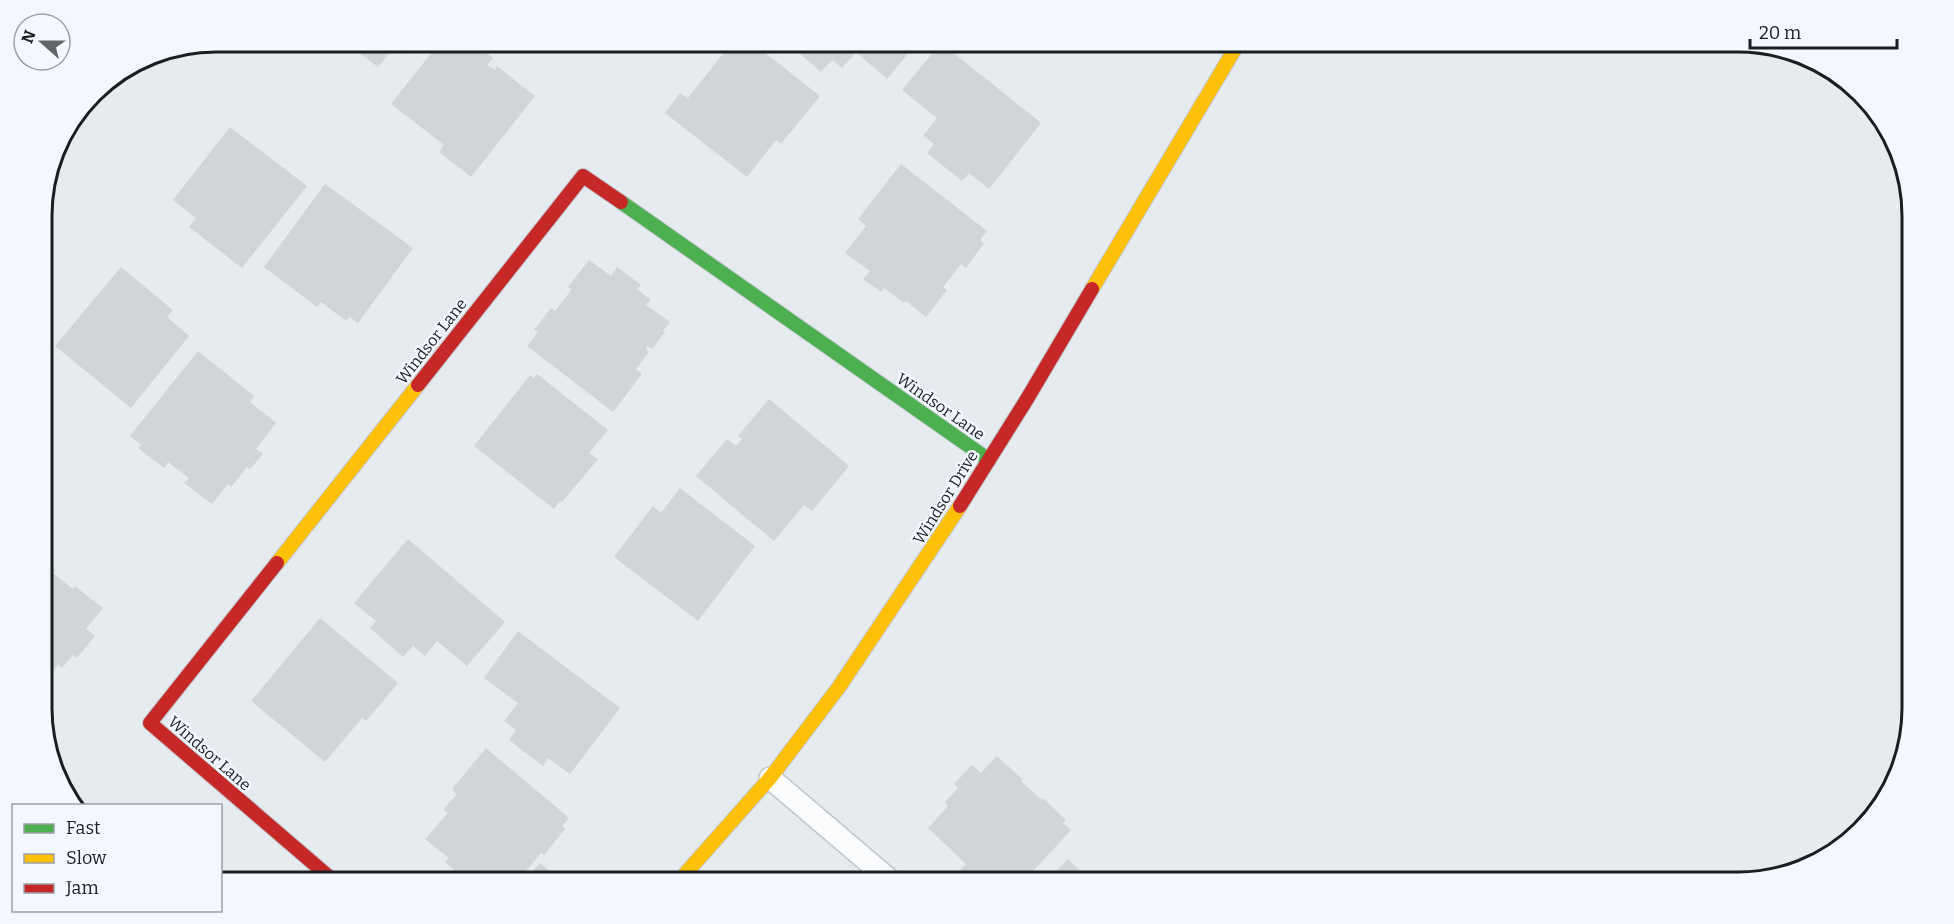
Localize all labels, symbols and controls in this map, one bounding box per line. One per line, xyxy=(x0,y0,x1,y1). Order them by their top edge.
north arrow xyxy=(12,12,72,72)
scale bar xyxy=(1750,12,1897,50)
text: 20 m xyxy=(1759,22,1801,44)
text: N xyxy=(17,28,40,46)
street label: Windsor Lane xyxy=(392,295,471,388)
street label: Windsor Lane xyxy=(893,369,989,444)
street label: Windsor Drive xyxy=(909,447,982,548)
street label: Windsor Lane xyxy=(164,712,255,794)
legend xyxy=(12,804,222,912)
text: Fast xyxy=(66,817,101,839)
text: Slow xyxy=(66,847,107,869)
text: Jam xyxy=(65,877,99,899)

